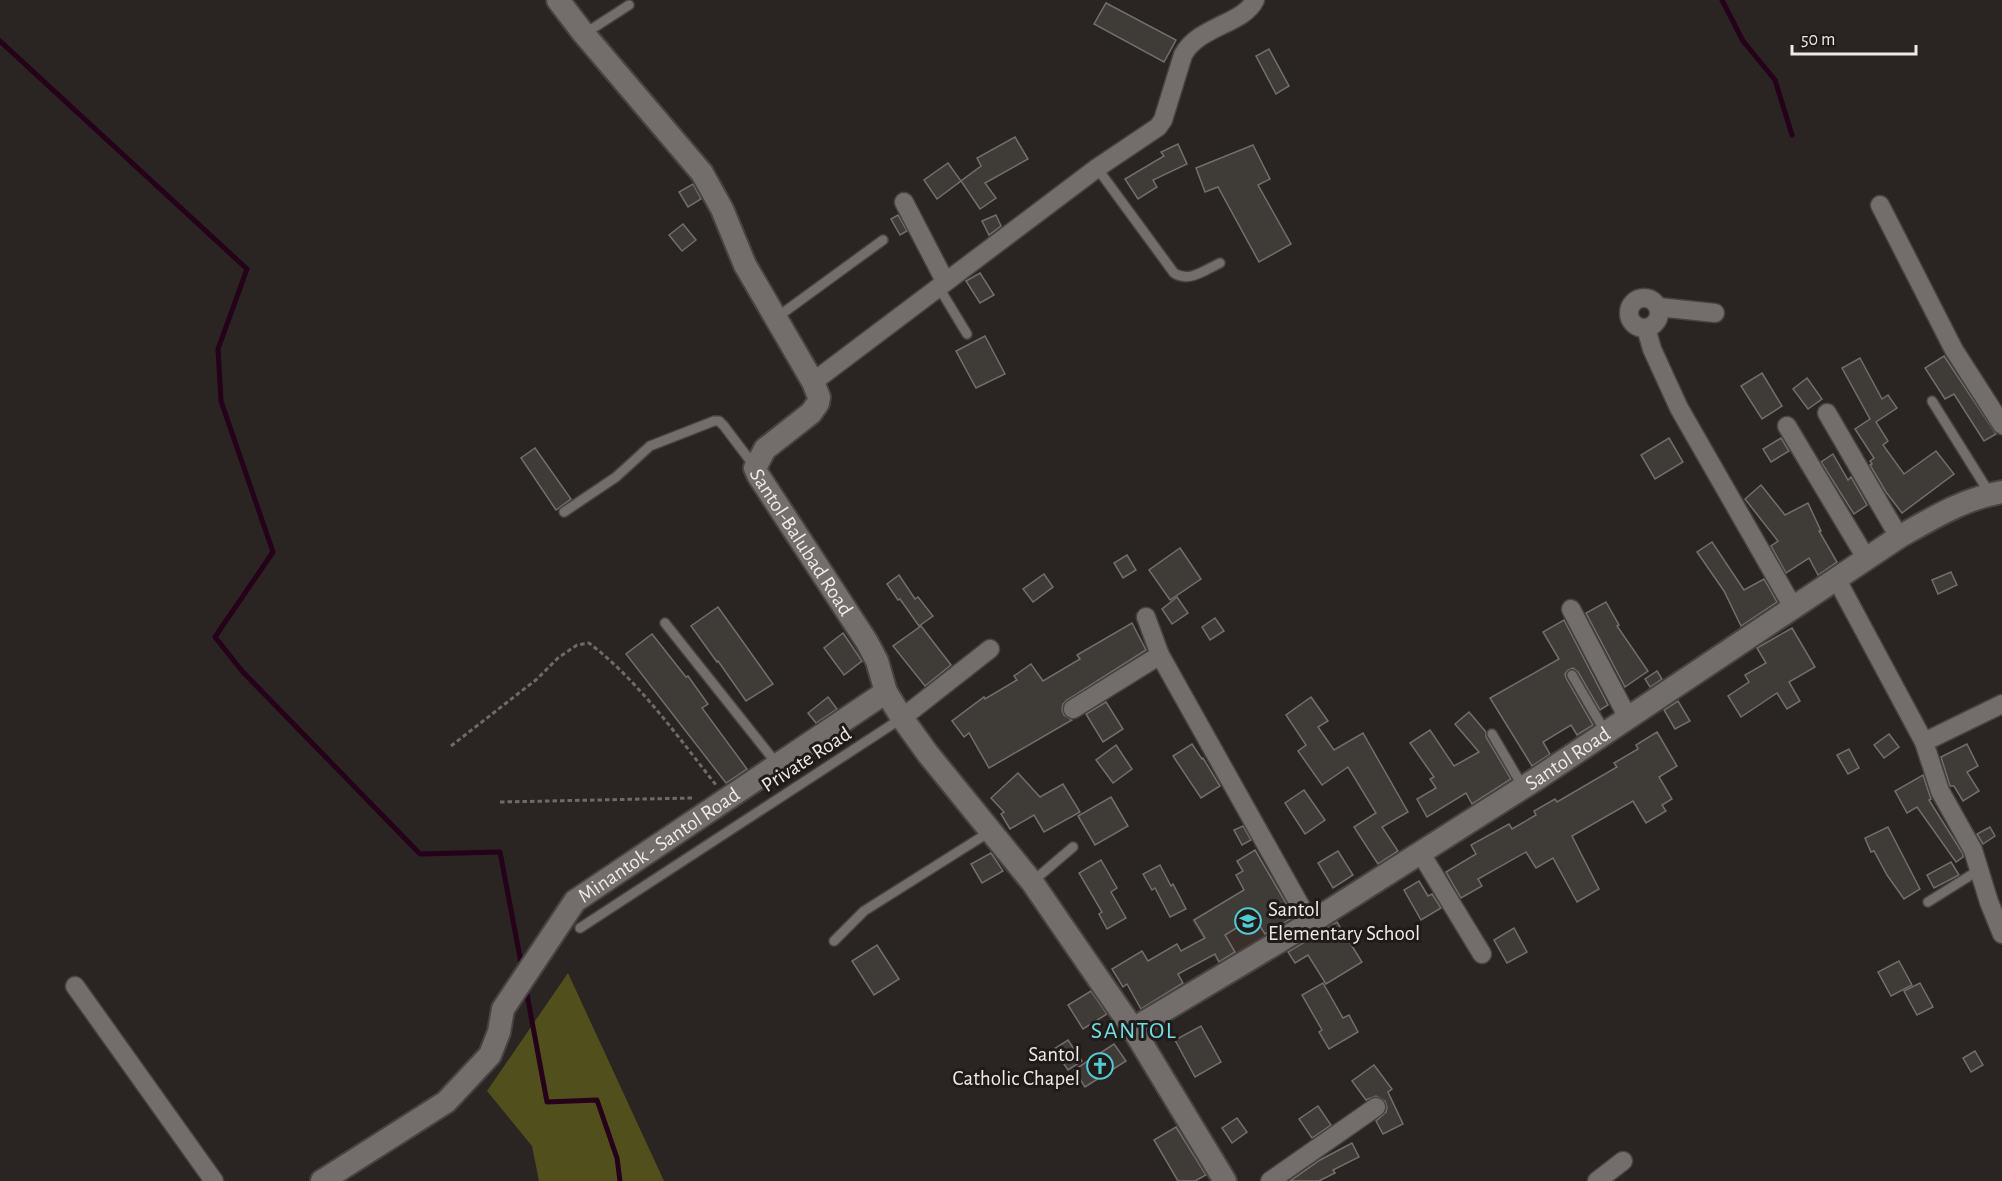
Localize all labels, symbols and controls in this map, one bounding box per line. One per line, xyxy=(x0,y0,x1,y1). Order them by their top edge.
scale bar xyxy=(1792,18,1916,56)
text: 50 m xyxy=(1801,31,1835,49)
street label: Santol-Balubad Road xyxy=(746,466,857,620)
street label: Private Road xyxy=(758,723,855,796)
street label: Santol Road xyxy=(1522,723,1614,794)
street label: Minantok - Santol Road xyxy=(574,784,744,907)
place label: Santol Elementary School xyxy=(1268,899,1420,944)
school or university icon: Santol Elementary School xyxy=(1233,906,1263,936)
district label: SANTOL xyxy=(1091,1019,1177,1043)
place label: Santol Catholic Chapel xyxy=(953,1044,1080,1089)
church icon: Santol Catholic Chapel xyxy=(1085,1051,1115,1081)

